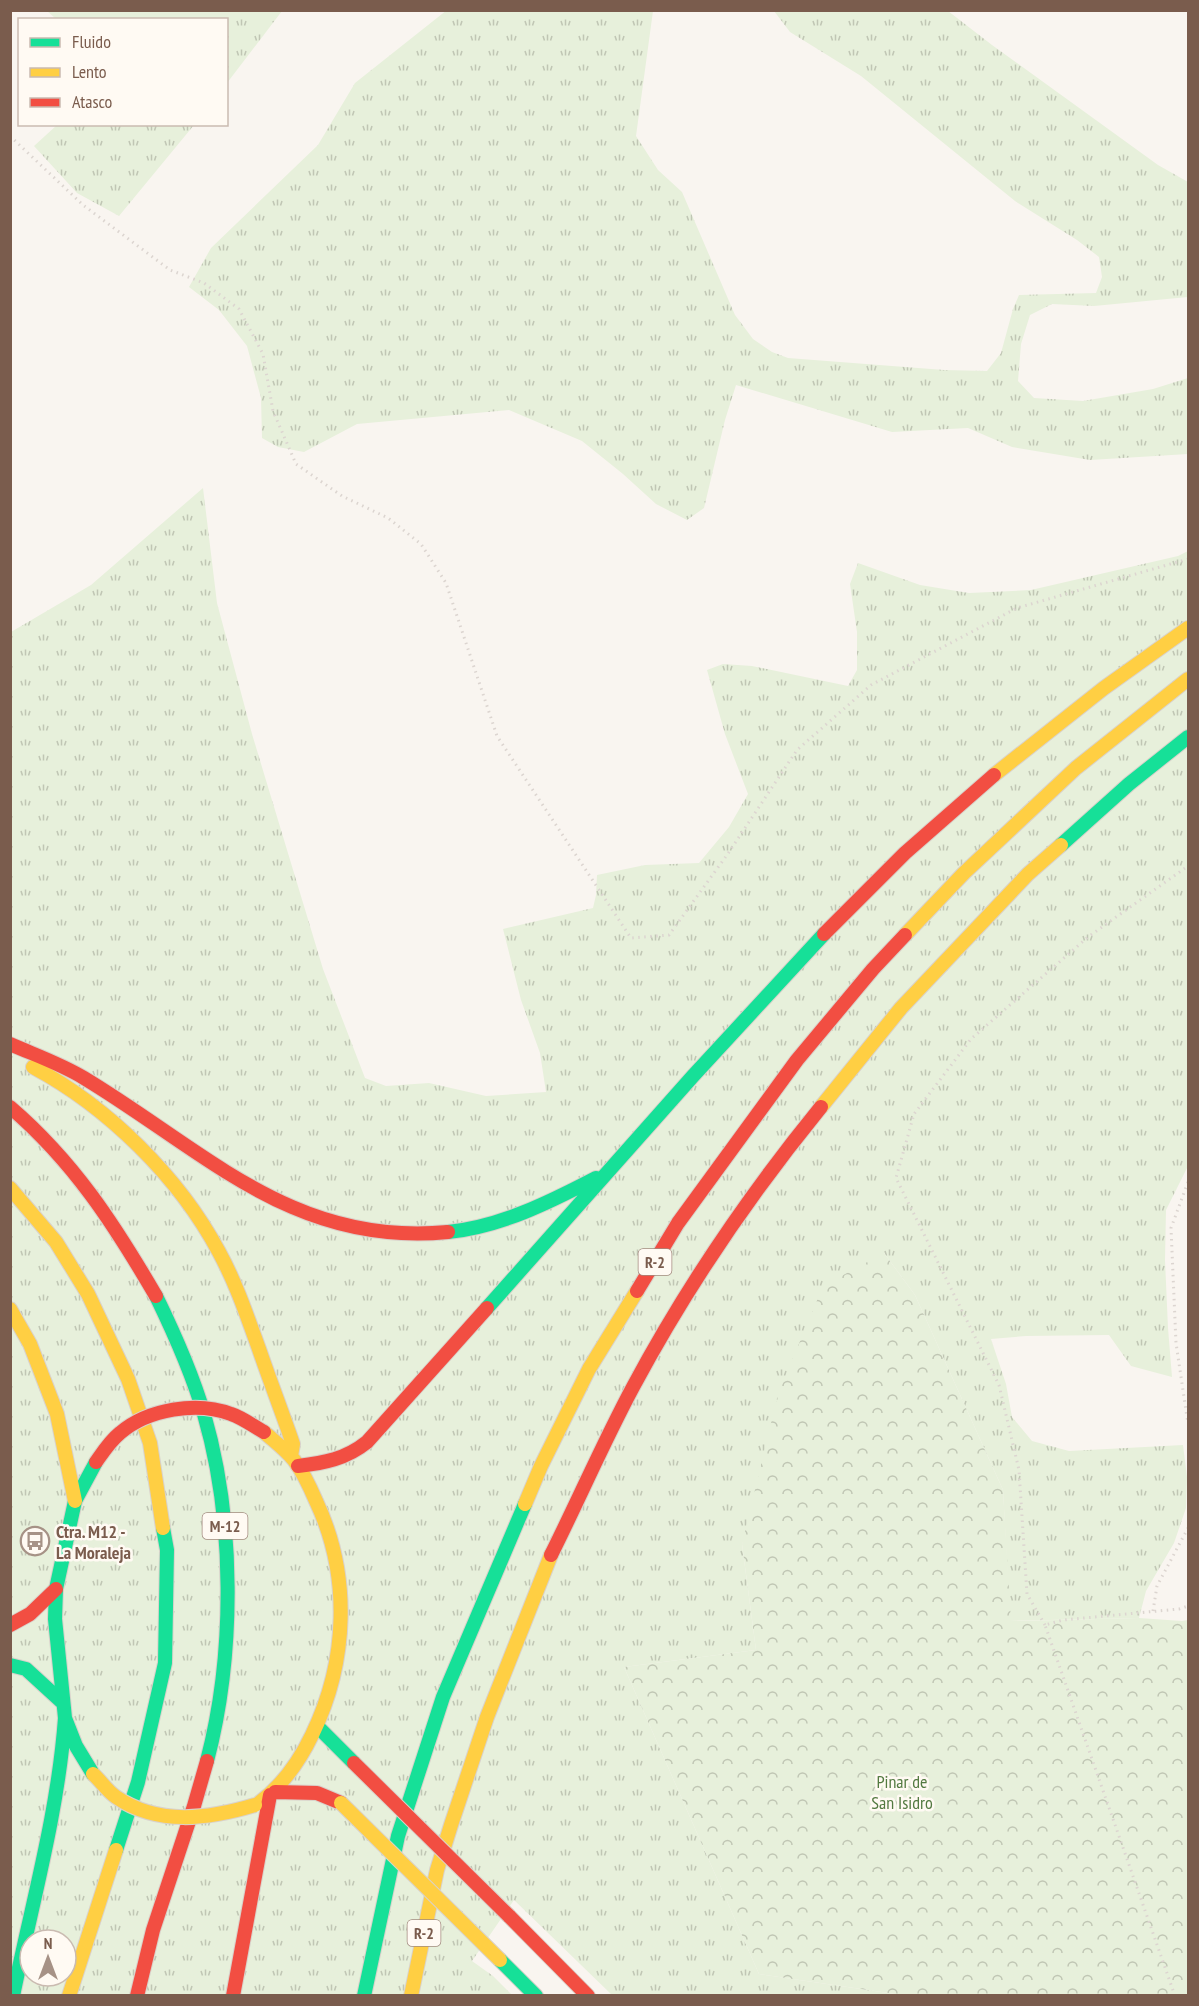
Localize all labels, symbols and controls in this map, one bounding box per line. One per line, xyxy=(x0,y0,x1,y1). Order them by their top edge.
legend xyxy=(18,18,228,126)
text: Fluido xyxy=(72,30,111,53)
text: Lento xyxy=(72,60,107,83)
text: Atasco xyxy=(72,90,113,113)
road number: R-2 xyxy=(638,1249,672,1275)
road number: M-12 xyxy=(202,1513,248,1539)
place label: Ctra. M12 - La Moraleja xyxy=(56,1520,131,1564)
bus stop icon: Ctra. M12 - La Moraleja xyxy=(19,1525,51,1557)
park label: Pinar de San Isidro xyxy=(871,1770,933,1814)
road number: R-2 xyxy=(408,1920,440,1946)
north arrow xyxy=(18,1928,78,1988)
text: N xyxy=(44,1933,52,1953)

